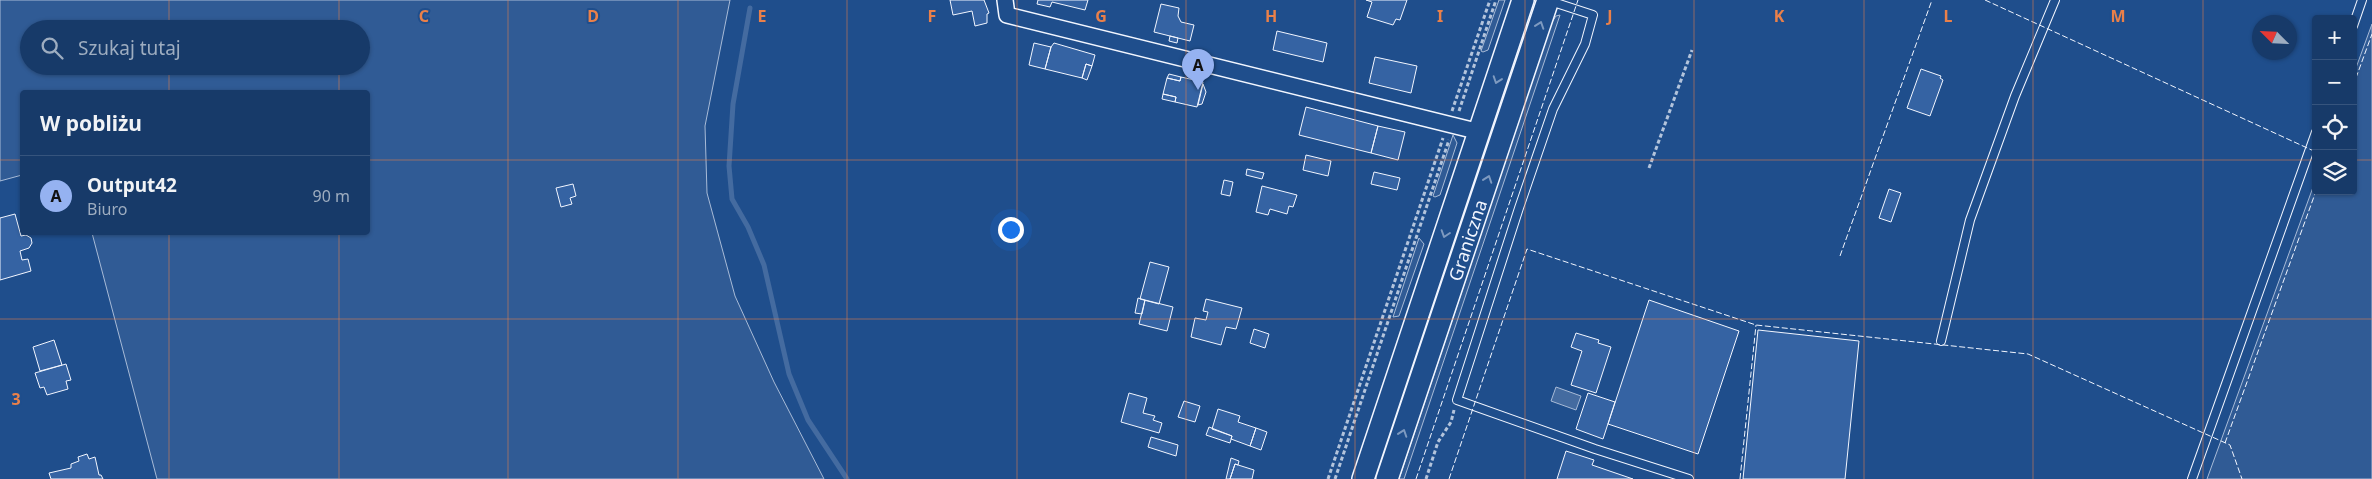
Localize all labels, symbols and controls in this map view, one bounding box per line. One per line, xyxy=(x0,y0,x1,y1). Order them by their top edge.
text: C xyxy=(419,5,429,27)
text: D xyxy=(587,5,599,27)
text: E xyxy=(758,5,767,27)
text: F xyxy=(928,5,936,27)
text: G xyxy=(1095,5,1107,27)
text: H xyxy=(1265,5,1277,27)
text: I xyxy=(1437,5,1443,27)
text: J xyxy=(1605,5,1613,27)
text: K xyxy=(1774,5,1785,27)
text: L xyxy=(1944,5,1953,27)
text: M xyxy=(2110,5,2126,27)
north arrow xyxy=(2252,15,2297,60)
map controls xyxy=(2312,15,2357,195)
button: + xyxy=(2312,15,2357,60)
search box xyxy=(20,20,370,75)
one-way arrow xyxy=(1534,21,1544,30)
icon: search xyxy=(38,34,66,62)
text: Szukaj tutaj xyxy=(78,35,181,61)
pin: A xyxy=(1182,49,1214,90)
button: − xyxy=(2312,60,2357,105)
one-way arrow xyxy=(1493,75,1503,83)
button: locate xyxy=(2312,105,2357,150)
text: W pobliżu xyxy=(40,109,142,137)
button: layers xyxy=(2312,150,2357,195)
text: Output42 xyxy=(87,172,177,198)
one-way arrow xyxy=(1482,175,1492,184)
text: A xyxy=(50,185,62,207)
text: 90 m xyxy=(313,185,350,207)
street label: Graniczna xyxy=(1442,196,1492,284)
text: Biuro xyxy=(87,198,127,220)
your location xyxy=(998,217,1024,243)
one-way arrow xyxy=(1441,229,1451,237)
text: 3 xyxy=(11,388,21,410)
one-way arrow xyxy=(1397,429,1407,437)

